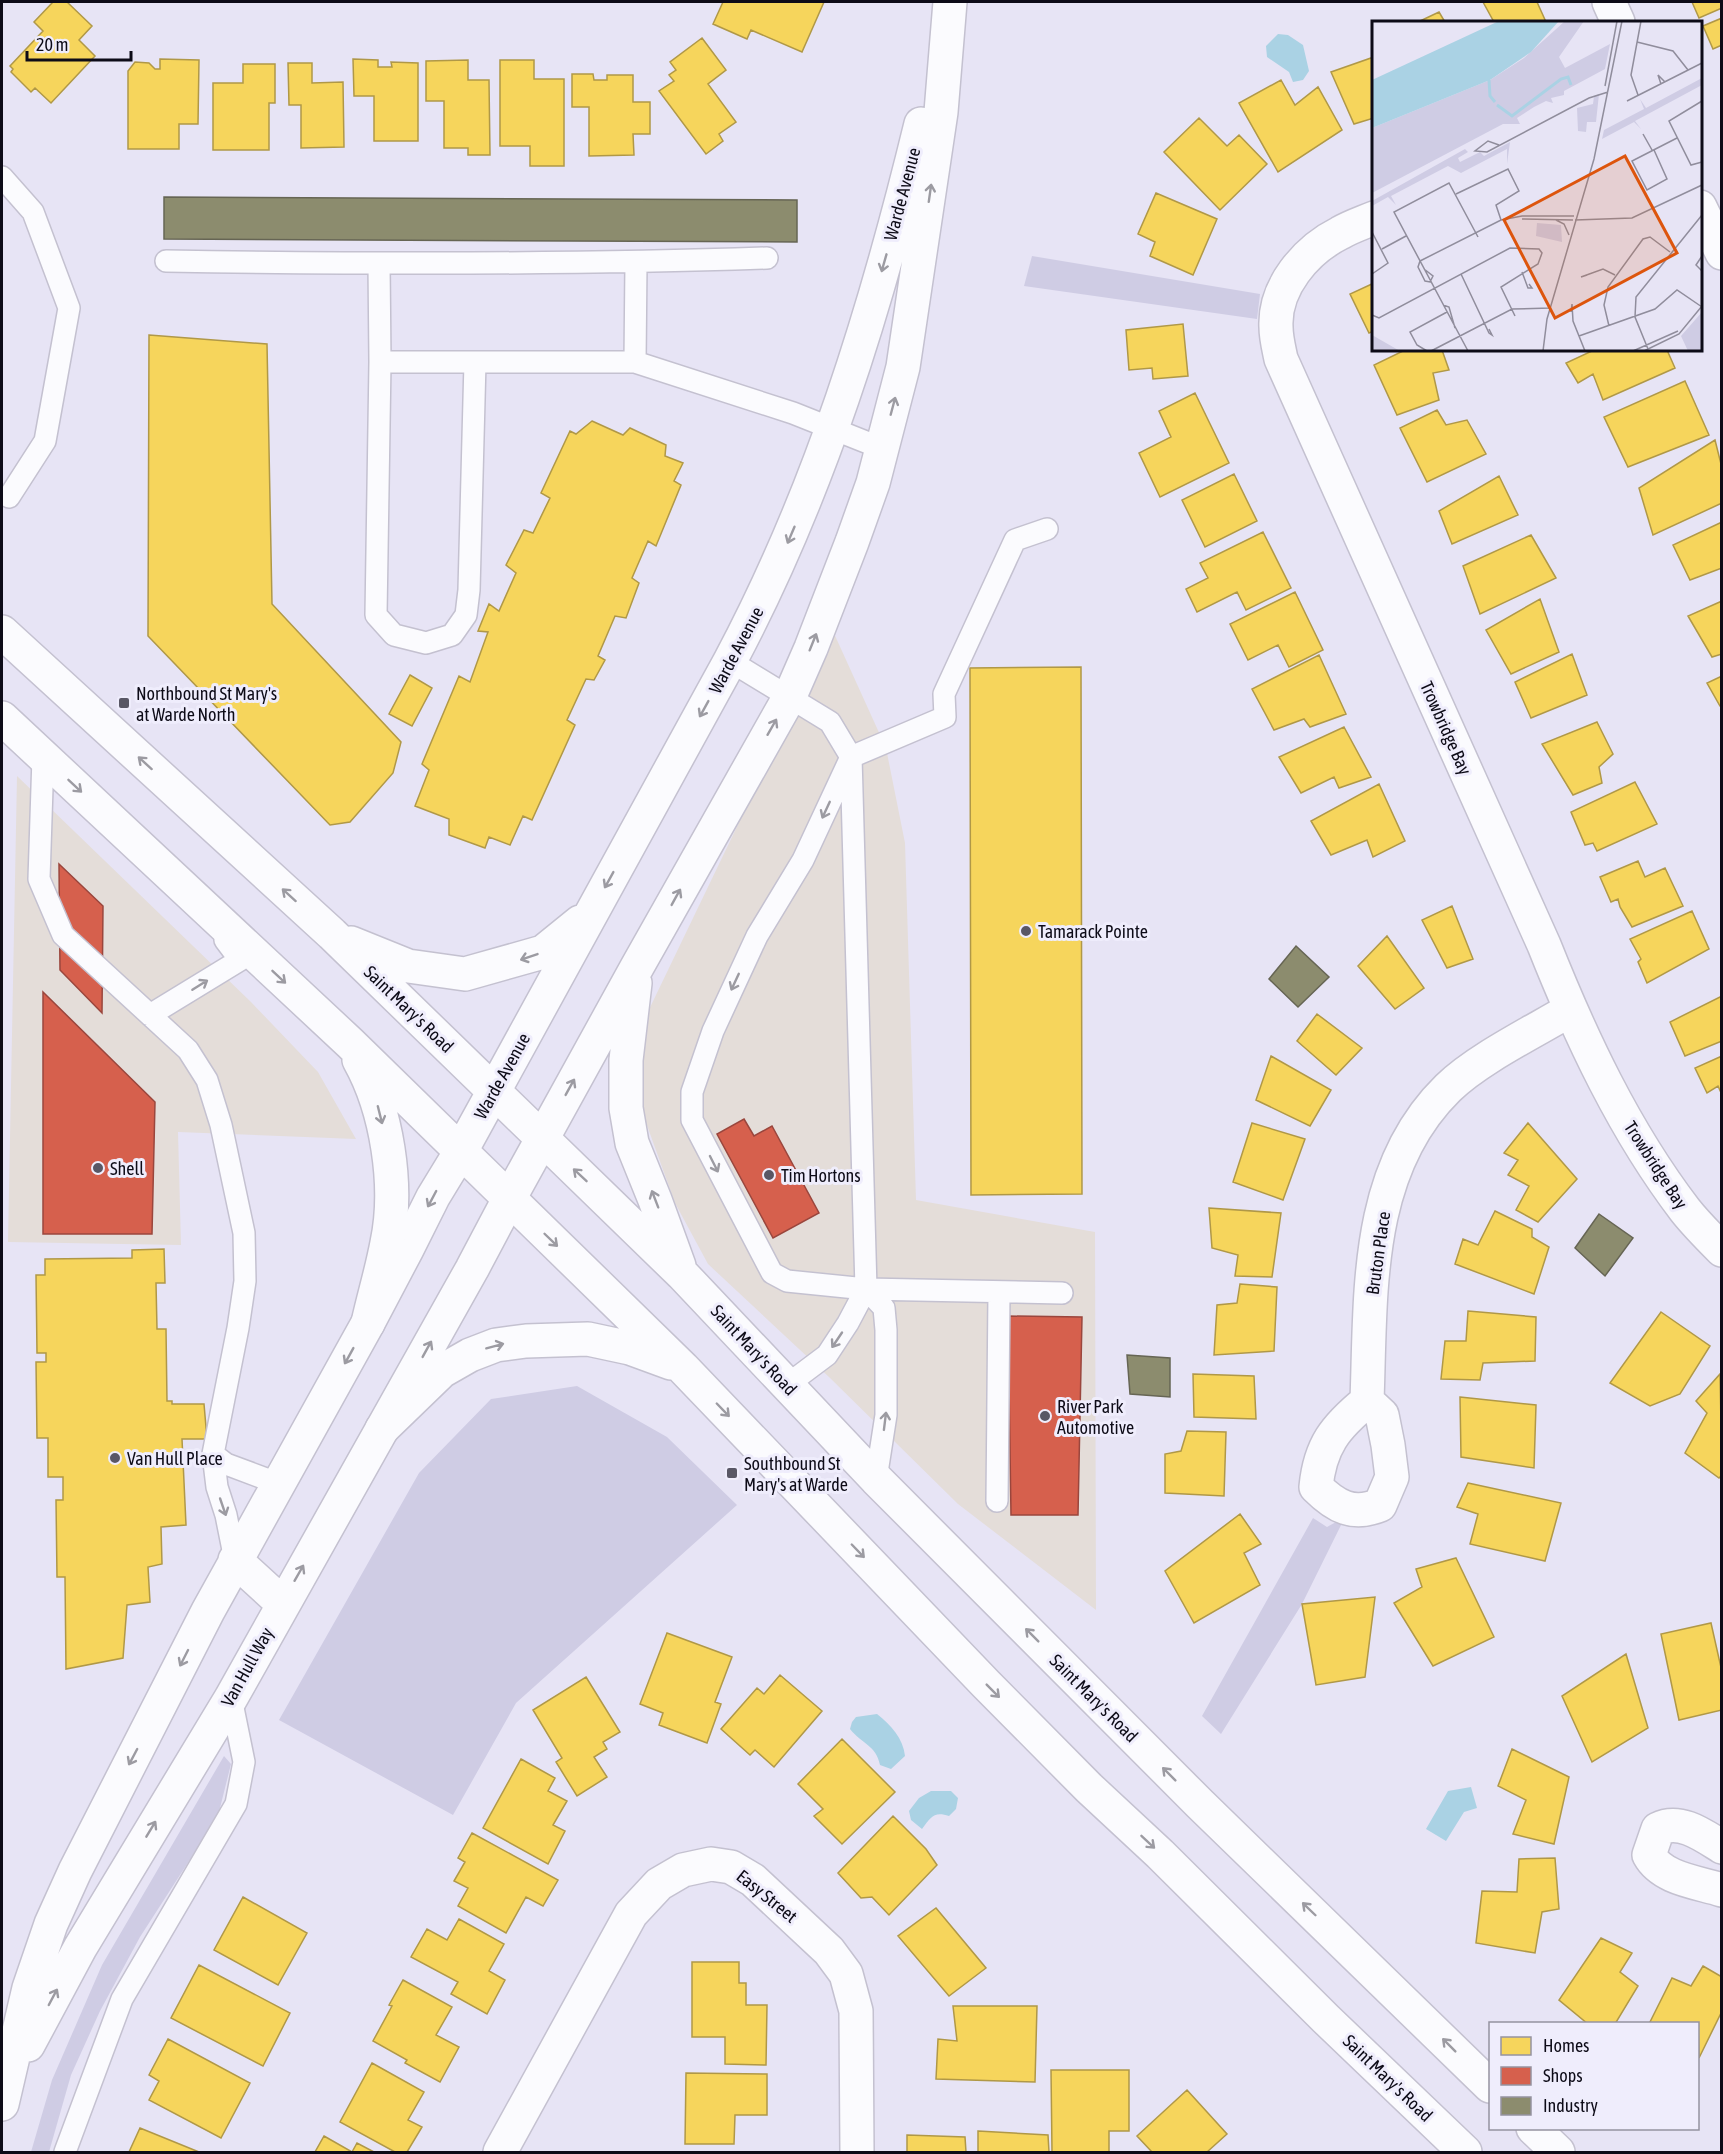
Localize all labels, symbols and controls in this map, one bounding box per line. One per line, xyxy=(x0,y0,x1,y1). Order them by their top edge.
inset map xyxy=(1372,21,1702,351)
scale bar xyxy=(27,24,130,62)
text: 20 m xyxy=(36,34,68,55)
street label: Warde Avenue xyxy=(880,145,924,243)
one-way arrow xyxy=(924,184,935,203)
one-way arrow xyxy=(878,253,889,272)
one-way arrow xyxy=(888,396,899,415)
one-way arrow xyxy=(785,526,796,544)
street label: Warde Avenue xyxy=(704,603,768,697)
one-way arrow xyxy=(809,634,820,652)
street label: Trowbridge Bay xyxy=(1416,678,1476,778)
place label: Northbound St Mary's at Warde North xyxy=(136,683,277,725)
marker: Northbound St Mary's at Warde North xyxy=(117,696,131,710)
one-way arrow xyxy=(698,700,709,718)
one-way arrow xyxy=(766,719,778,736)
one-way arrow xyxy=(138,756,153,770)
one-way arrow xyxy=(67,779,82,793)
one-way arrow xyxy=(820,801,832,819)
one-way arrow xyxy=(603,871,615,888)
one-way arrow xyxy=(281,888,296,902)
one-way arrow xyxy=(670,889,682,906)
place label: Tamarack Pointe xyxy=(1038,921,1148,942)
marker: Tamarack Pointe xyxy=(1019,924,1033,938)
one-way arrow xyxy=(520,952,539,963)
street label: Saint Mary's Road xyxy=(360,961,458,1057)
one-way arrow xyxy=(271,970,286,984)
one-way arrow xyxy=(729,973,741,991)
one-way arrow xyxy=(191,978,208,991)
street label: Warde Avenue xyxy=(470,1029,534,1123)
one-way arrow xyxy=(564,1079,576,1096)
one-way arrow xyxy=(375,1106,386,1125)
street label: Trowbridge Bay xyxy=(1620,1117,1692,1213)
one-way arrow xyxy=(709,1154,721,1172)
place label: Shell xyxy=(110,1158,144,1179)
marker: Shell xyxy=(91,1161,105,1175)
place label: Tim Hortons xyxy=(781,1165,861,1186)
one-way arrow xyxy=(572,1167,587,1182)
marker: Tim Hortons xyxy=(762,1168,776,1182)
one-way arrow xyxy=(426,1190,438,1207)
one-way arrow xyxy=(649,1190,660,1209)
street label: Bruton Place xyxy=(1362,1210,1394,1296)
one-way arrow xyxy=(543,1232,558,1247)
street label: Saint Mary's Road xyxy=(707,1301,801,1399)
one-way arrow xyxy=(831,1331,843,1348)
one-way arrow xyxy=(485,1340,504,1352)
one-way arrow xyxy=(421,1341,433,1358)
one-way arrow xyxy=(343,1347,355,1364)
place label: River Park Automotive xyxy=(1057,1396,1134,1438)
one-way arrow xyxy=(716,1403,730,1418)
marker: River Park Automotive xyxy=(1038,1409,1052,1423)
one-way arrow xyxy=(880,1411,891,1431)
place label: Van Hull Place xyxy=(127,1448,223,1469)
marker: Van Hull Place xyxy=(108,1451,122,1465)
place label: Southbound St Mary's at Warde xyxy=(744,1453,848,1495)
marker: Southbound St Mary's at Warde xyxy=(725,1466,739,1480)
one-way arrow xyxy=(219,1498,230,1516)
one-way arrow xyxy=(851,1543,865,1558)
one-way arrow xyxy=(294,1565,306,1582)
street label: Van Hull Way xyxy=(217,1624,277,1710)
one-way arrow xyxy=(1025,1627,1040,1642)
one-way arrow xyxy=(178,1648,189,1666)
street label: Saint Mary's Road xyxy=(1046,1650,1142,1746)
one-way arrow xyxy=(986,1684,1001,1699)
one-way arrow xyxy=(127,1747,138,1765)
one-way arrow xyxy=(1162,1766,1177,1781)
one-way arrow xyxy=(146,1821,158,1838)
one-way arrow xyxy=(1140,1835,1155,1850)
street label: Easy Street xyxy=(733,1865,801,1927)
one-way arrow xyxy=(1302,1902,1317,1917)
one-way arrow xyxy=(47,1989,59,2006)
legend xyxy=(1489,2022,1699,2130)
street label: Saint Mary's Road xyxy=(1339,2030,1437,2126)
text: Homes xyxy=(1543,2035,1589,2056)
one-way arrow xyxy=(1441,2038,1456,2053)
text: Shops xyxy=(1543,2065,1583,2086)
text: Industry xyxy=(1543,2095,1598,2116)

